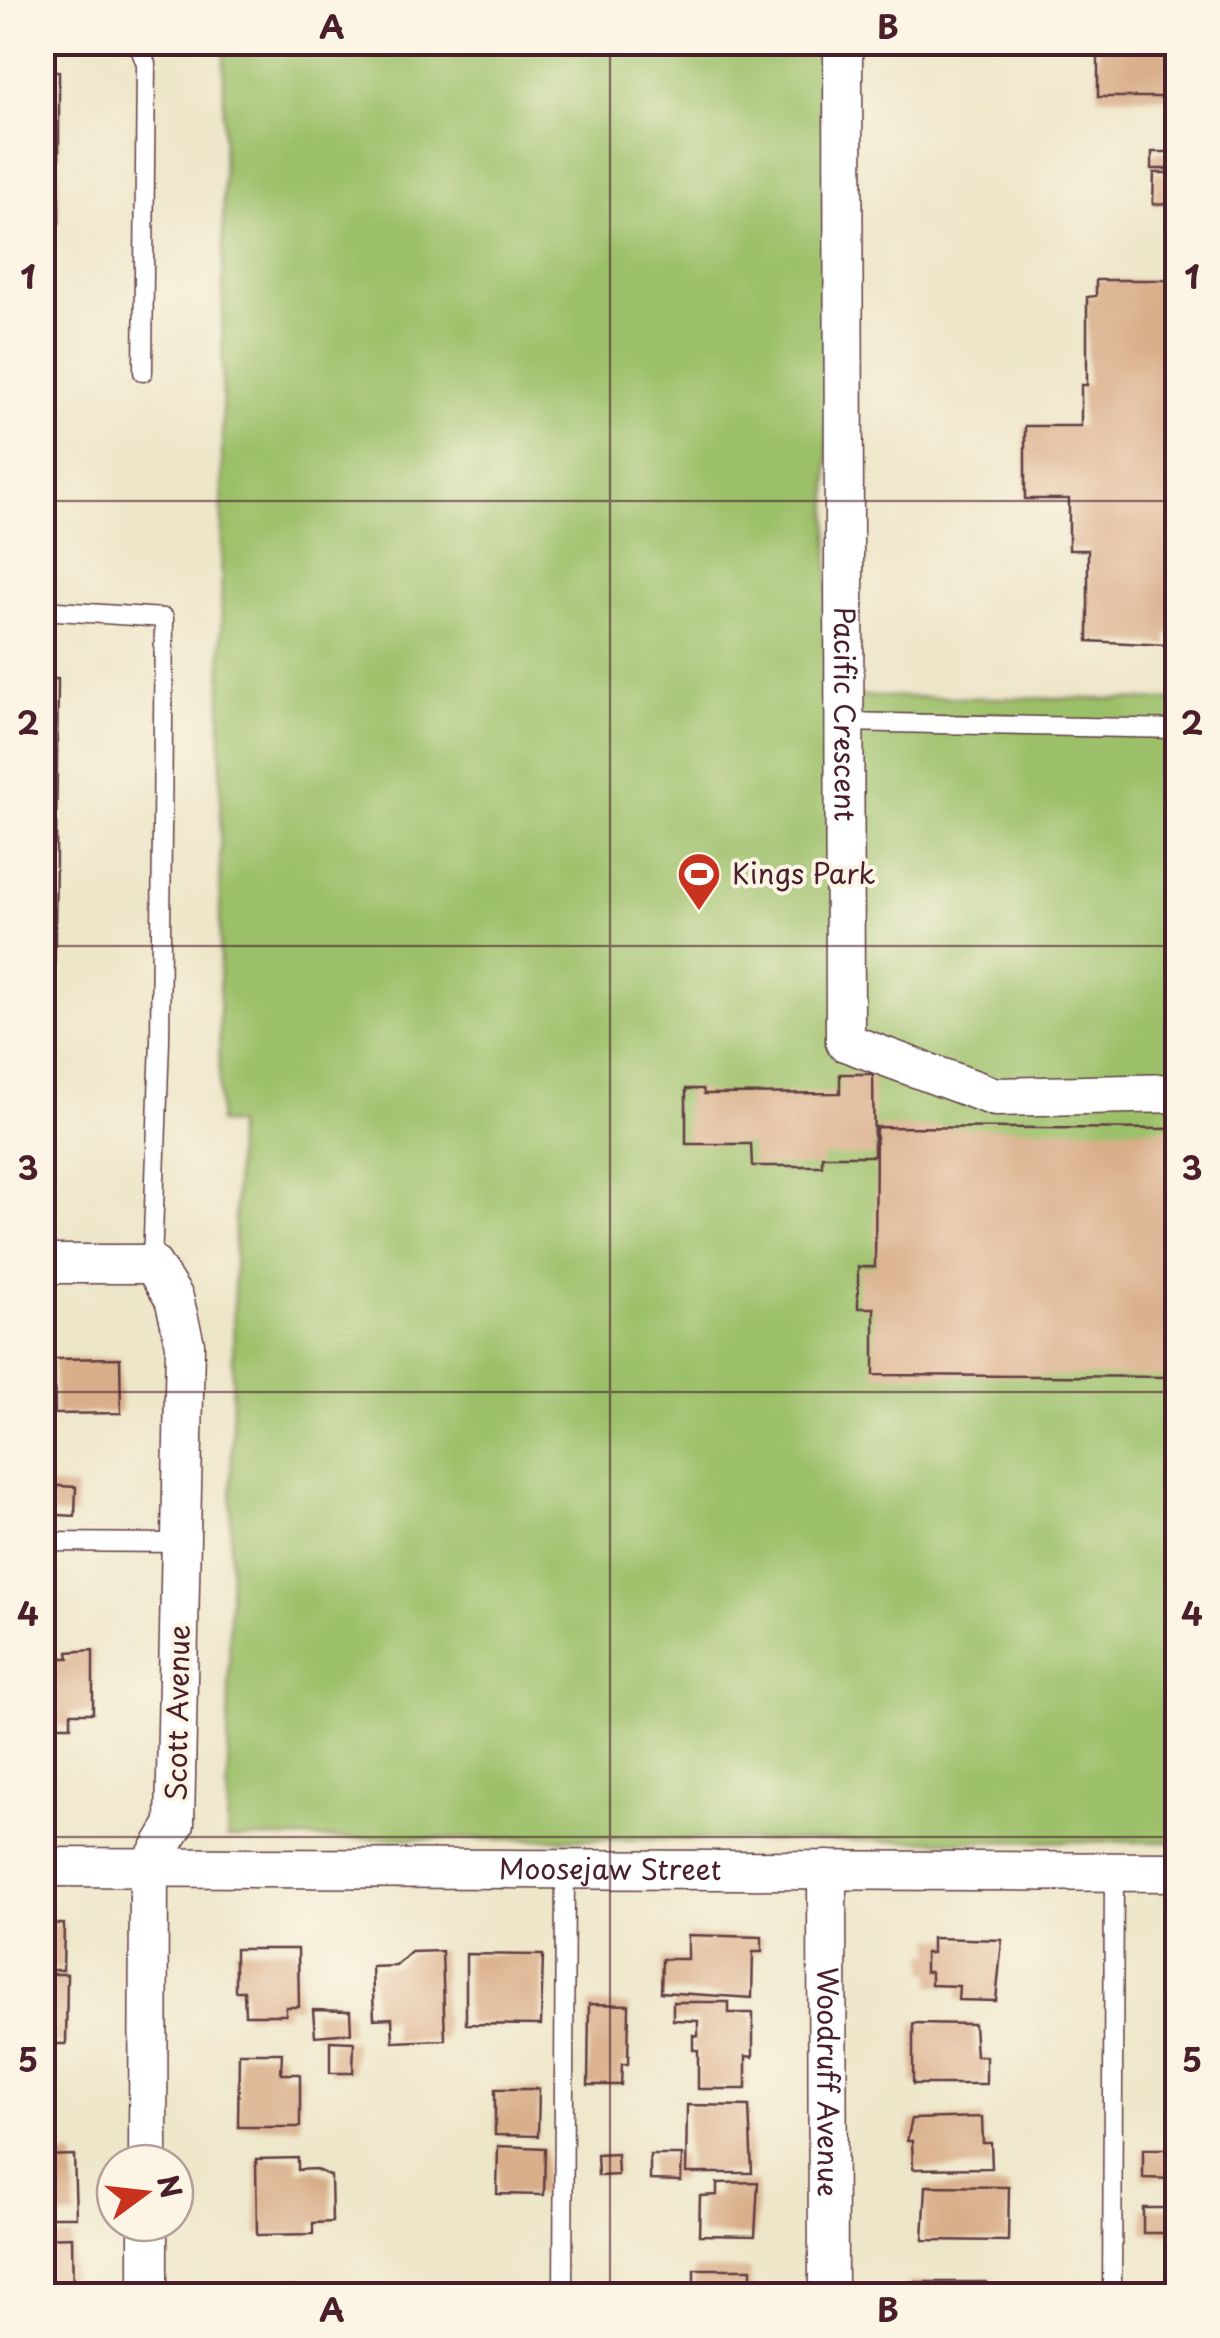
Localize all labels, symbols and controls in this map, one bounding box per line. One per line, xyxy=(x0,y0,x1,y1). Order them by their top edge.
text: A xyxy=(319,2,345,50)
text: B xyxy=(877,2,899,50)
text: 1 xyxy=(20,252,36,300)
text: 1 xyxy=(1184,252,1200,300)
street label: Pacific Crescent xyxy=(824,607,868,821)
text: 2 xyxy=(17,698,39,746)
text: 2 xyxy=(1181,698,1203,746)
sports icon: Kings Park xyxy=(676,851,722,912)
place label: Kings Park xyxy=(732,851,876,894)
text: 3 xyxy=(18,1143,38,1191)
text: 3 xyxy=(1182,1143,1202,1191)
text: 4 xyxy=(17,1589,39,1637)
text: 4 xyxy=(1181,1589,1203,1637)
street label: Scott Avenue xyxy=(153,1624,200,1802)
street label: Moosejaw Street xyxy=(499,1846,721,1890)
street label: Woodruff Avenue xyxy=(807,1967,851,2197)
text: 5 xyxy=(18,2035,38,2083)
text: 5 xyxy=(1182,2035,1202,2083)
north arrow xyxy=(95,2143,195,2243)
text: N xyxy=(147,2170,194,2202)
text: A xyxy=(319,2285,345,2333)
text: B xyxy=(877,2285,899,2333)

